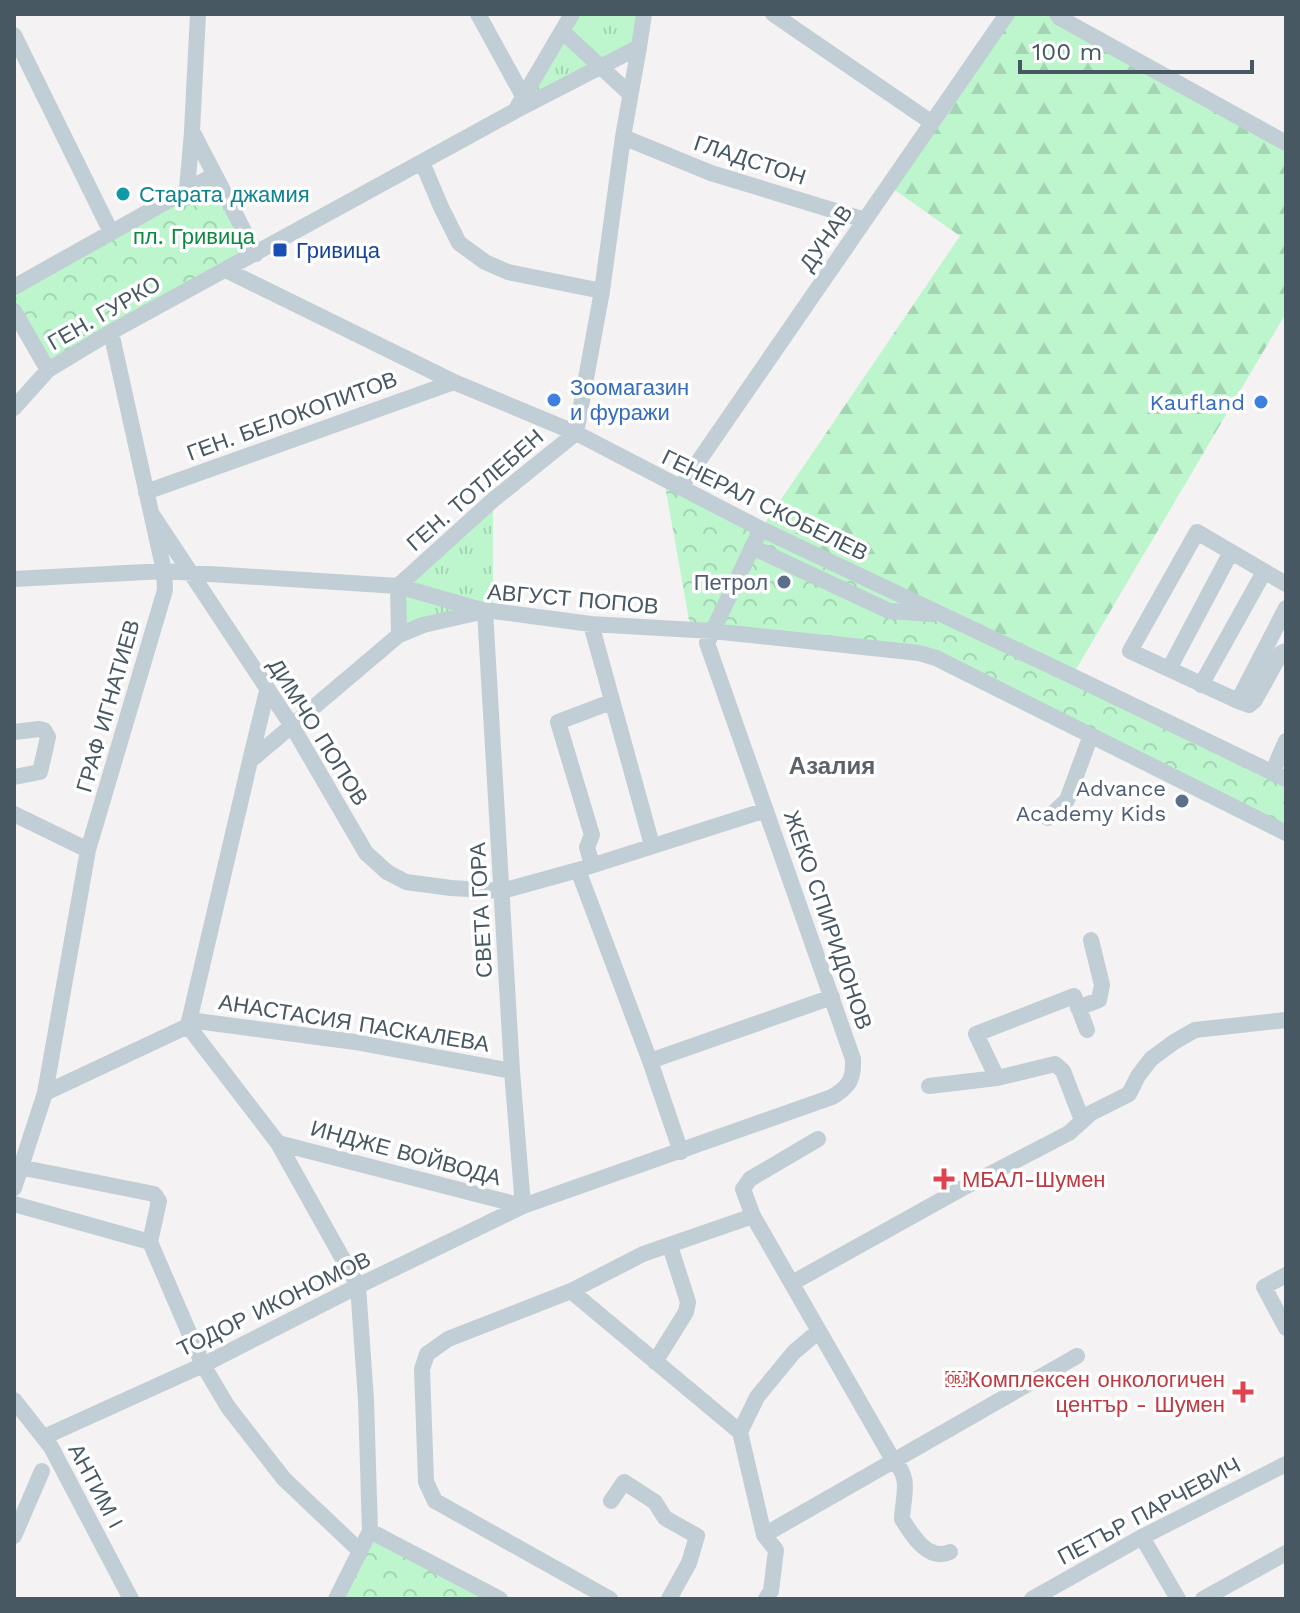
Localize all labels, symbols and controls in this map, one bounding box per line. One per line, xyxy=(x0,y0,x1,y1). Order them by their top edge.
scale bar xyxy=(1020,24,1252,74)
text: 100 m xyxy=(1032,38,1102,66)
street label: ГЛАДСТОН xyxy=(691,130,809,190)
place label: Старата джамия xyxy=(139,182,310,207)
marker: Старата джамия xyxy=(114,185,132,203)
street label: ДУНАВ xyxy=(794,200,858,276)
park label: пл. Гривица xyxy=(133,224,256,249)
place label: Гривица xyxy=(296,238,381,263)
marker: Гривица xyxy=(271,241,289,259)
street label: ГЕН. ГУРКО xyxy=(43,271,165,355)
street label: ГЕН. БЕЛОКОПИТОВ xyxy=(183,366,401,466)
place label: Зоомагазин и фуражи xyxy=(570,375,689,425)
place label: Kaufland xyxy=(1150,390,1245,415)
marker: Зоомагазин и фуражи xyxy=(545,391,563,409)
marker: Kaufland xyxy=(1252,393,1270,411)
street label: ГЕН. ТОТЛЕБЕН xyxy=(402,424,548,556)
street label: ГЕНЕРАЛ СКОБЕЛЕВ xyxy=(658,444,872,566)
place label: Петрол xyxy=(694,570,768,595)
marker: Петрол xyxy=(775,573,793,591)
street label: АВГУСТ ПОПОВ xyxy=(486,579,660,619)
street label: ГРАФ ИГНАТИЕВ xyxy=(71,617,145,795)
street label: ДИМЧО ПОПОВ xyxy=(263,654,373,810)
district label: Азалия xyxy=(789,752,875,780)
place label: Advance Academy Kids xyxy=(1016,776,1166,826)
marker: Advance Academy Kids xyxy=(1173,792,1191,810)
street label: ЖЕКО СПИРИДОНОВ xyxy=(779,807,877,1033)
street label: СВЕТА ГОРА xyxy=(465,841,497,978)
street label: АНАСТАСИЯ ПАСКАЛЕВА xyxy=(217,989,491,1057)
street label: ИНДЖЕ ВОЙВОДА xyxy=(308,1116,504,1191)
place label: МБАЛ-Шумен xyxy=(962,1167,1106,1192)
marker: МБАЛ-Шумен xyxy=(933,1168,955,1190)
street label: ТОДОР ИКОНОМОВ xyxy=(173,1246,375,1362)
place label: ￼Комплексен онкологичен център - Шумен xyxy=(946,1367,1225,1417)
marker: ￼Комплексен онкологичен център - Шумен xyxy=(1232,1381,1254,1403)
street label: АНТИМ I xyxy=(63,1439,129,1533)
street label: ПЕТЪР ПАРЧЕВИЧ xyxy=(1053,1452,1245,1570)

